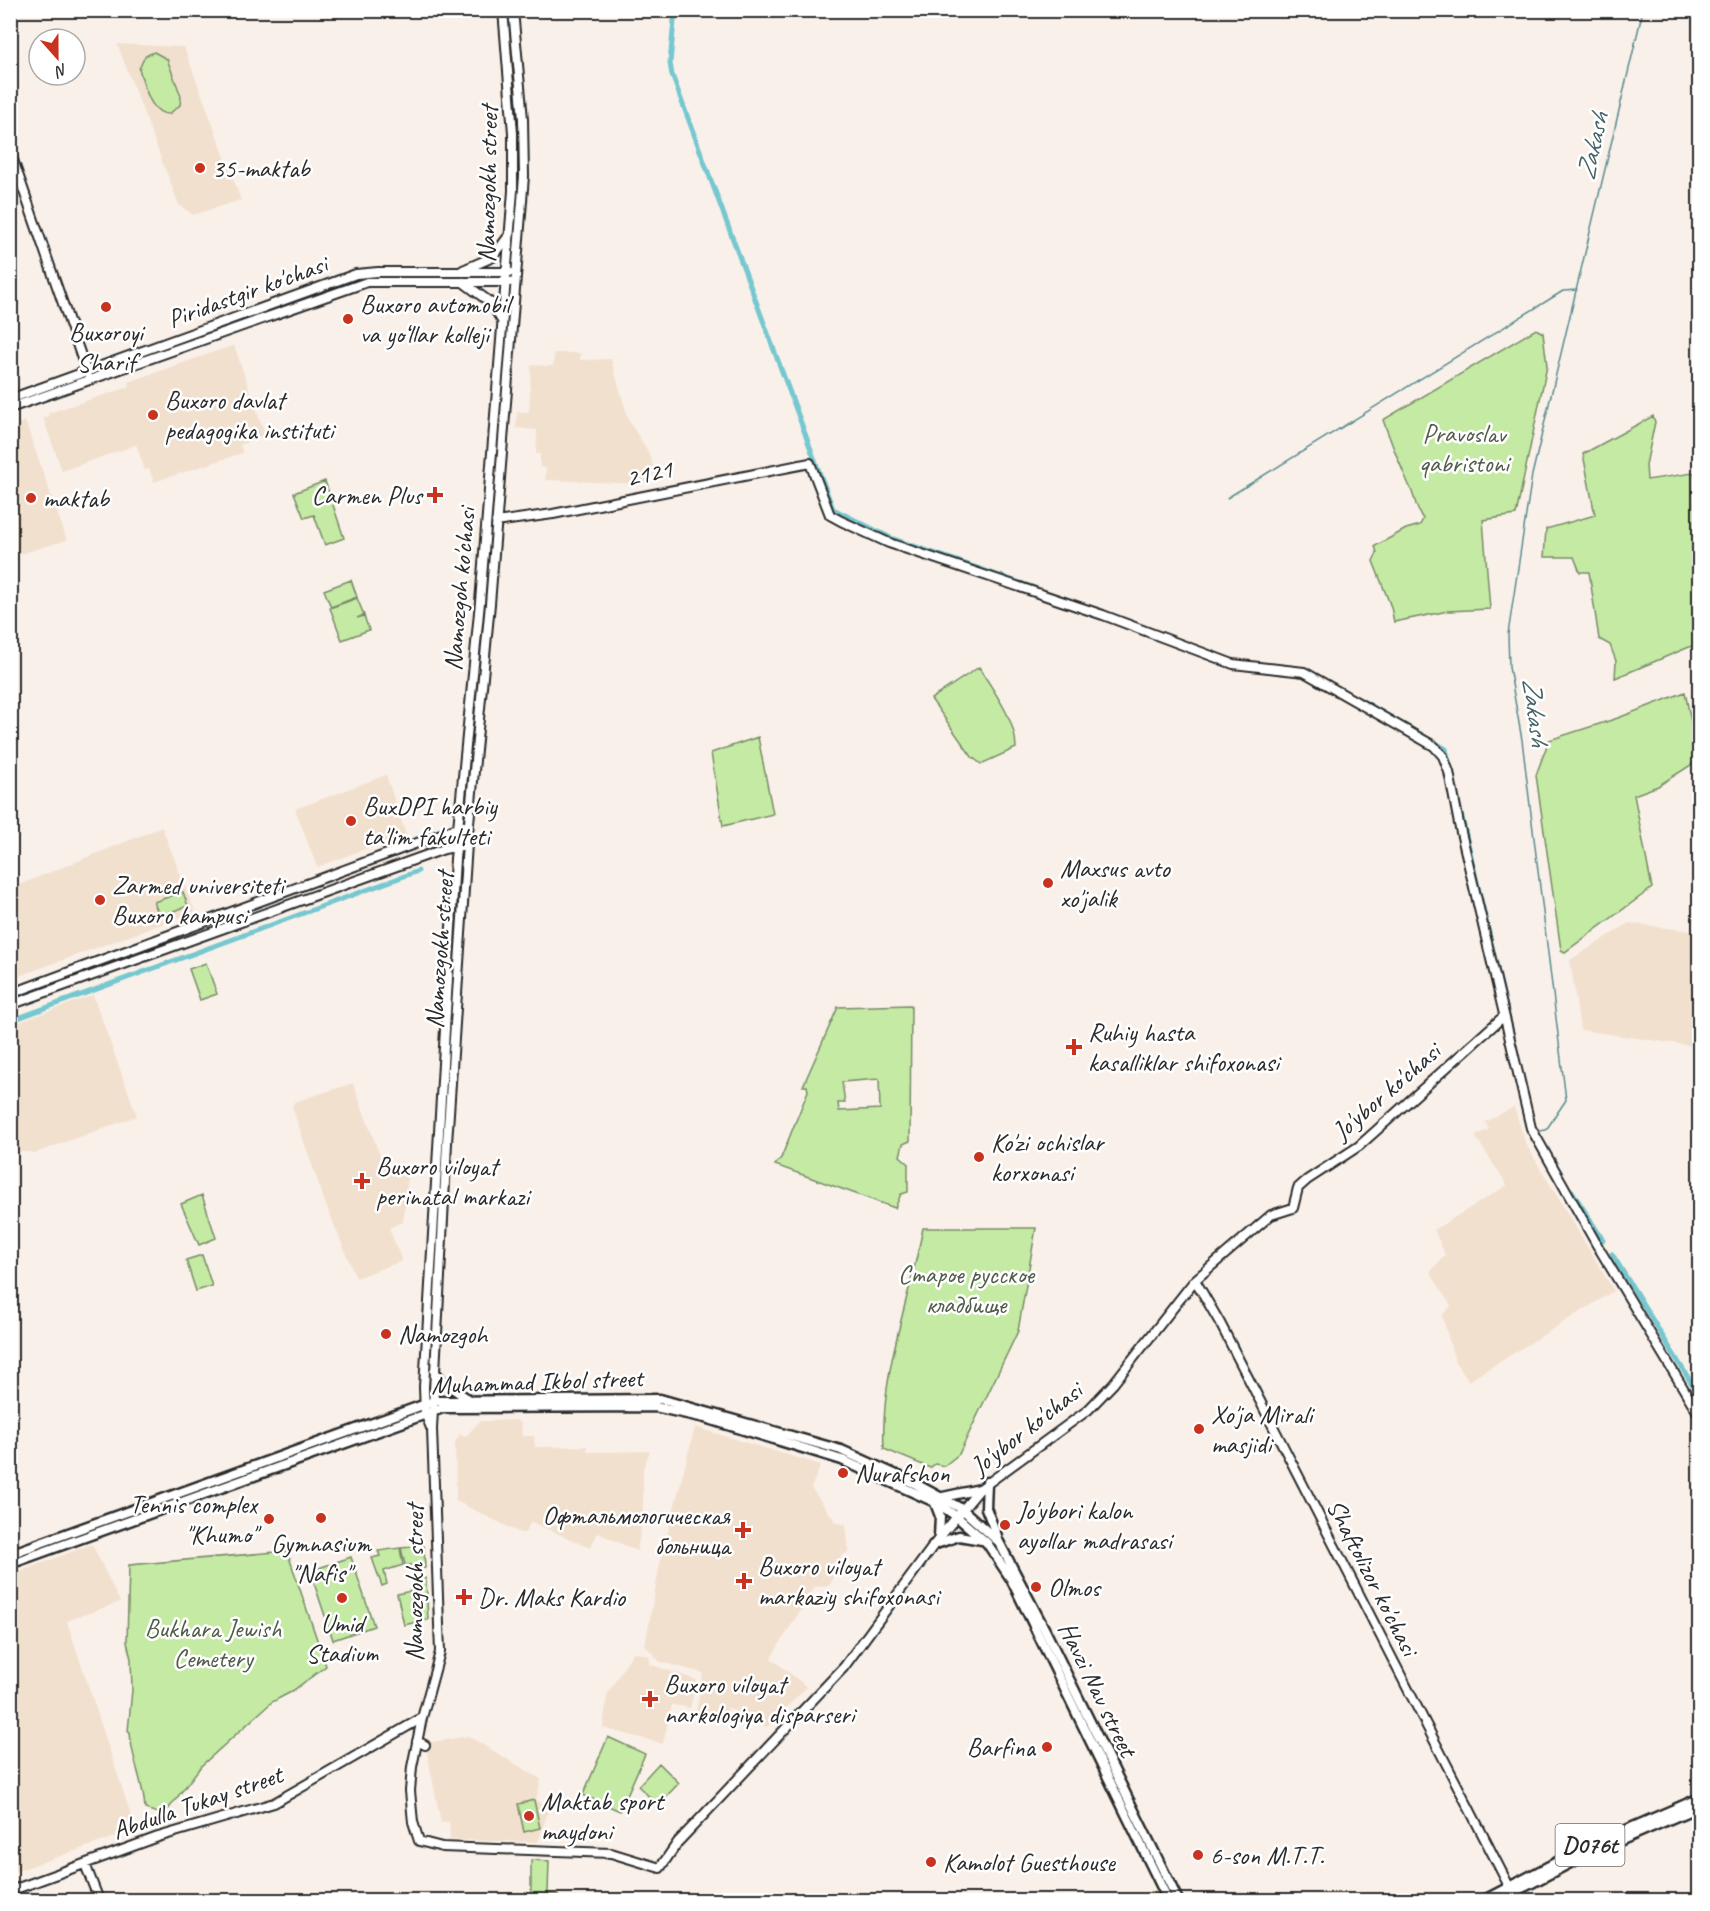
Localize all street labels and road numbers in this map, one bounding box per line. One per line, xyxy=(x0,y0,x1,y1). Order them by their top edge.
street label: Namozgokh street xyxy=(470,102,505,263)
street label: Piridastgir ko'chasi xyxy=(163,246,334,336)
street label: 2121 xyxy=(623,452,677,494)
street label: Namozgoh ko'chasi xyxy=(436,503,483,672)
street label: Namozgokh street xyxy=(418,867,462,1030)
street label: Jo'ybor ko'chasi xyxy=(1324,1033,1450,1149)
street label: Muhammad Ikbol street xyxy=(431,1361,646,1402)
street label: Jo'ybor ko'chasi xyxy=(962,1373,1091,1483)
street label: Shaftolizor ko'chasi xyxy=(1319,1494,1427,1664)
street label: Namozgokh street xyxy=(398,1501,431,1662)
street label: Havzi Nav street xyxy=(1051,1616,1145,1764)
street label: Abdulla Tukay street xyxy=(108,1757,289,1847)
road number: D076t xyxy=(1556,1824,1624,1866)

